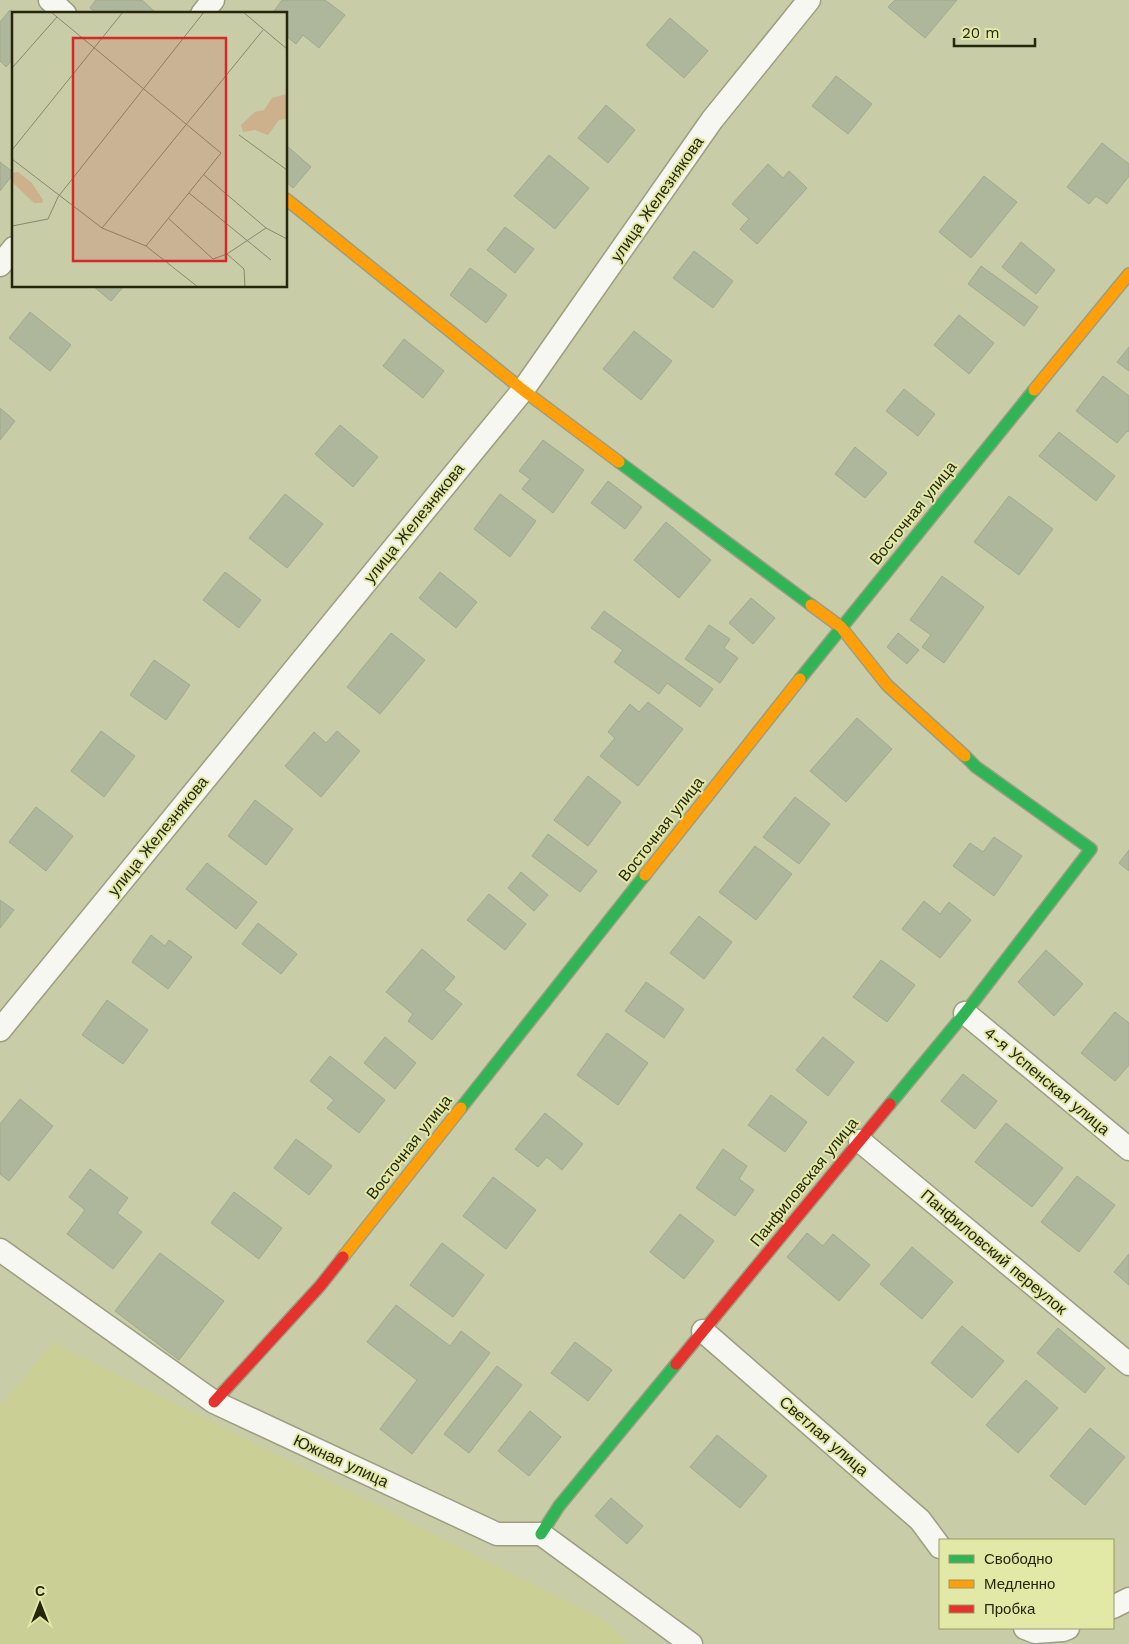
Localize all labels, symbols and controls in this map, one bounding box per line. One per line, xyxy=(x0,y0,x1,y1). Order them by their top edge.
inset map xyxy=(12,12,288,288)
scale bar xyxy=(954,15,1035,47)
text: 20 m xyxy=(962,24,1000,42)
street label: улица Железнякова xyxy=(607,133,707,265)
street label: Восточная улица xyxy=(866,457,961,569)
street label: улица Железнякова xyxy=(360,459,468,587)
street label: улица Железнякова xyxy=(104,772,212,900)
street label: Восточная улица xyxy=(614,773,708,885)
street label: 4-я Успенская улица xyxy=(980,1023,1114,1139)
street label: Восточная улица xyxy=(362,1091,456,1203)
street label: Панфиловская улица xyxy=(746,1114,862,1250)
street label: Панфиловский переулок xyxy=(917,1185,1072,1319)
street label: Светлая улица xyxy=(776,1392,872,1480)
street label: Южная улица xyxy=(290,1431,392,1491)
legend xyxy=(939,1539,1114,1629)
text: Свободно xyxy=(984,1550,1053,1568)
text: Медленно xyxy=(984,1575,1055,1593)
north arrow xyxy=(15,1579,65,1629)
text: С xyxy=(35,1583,45,1599)
text: Пробка xyxy=(984,1600,1036,1618)

